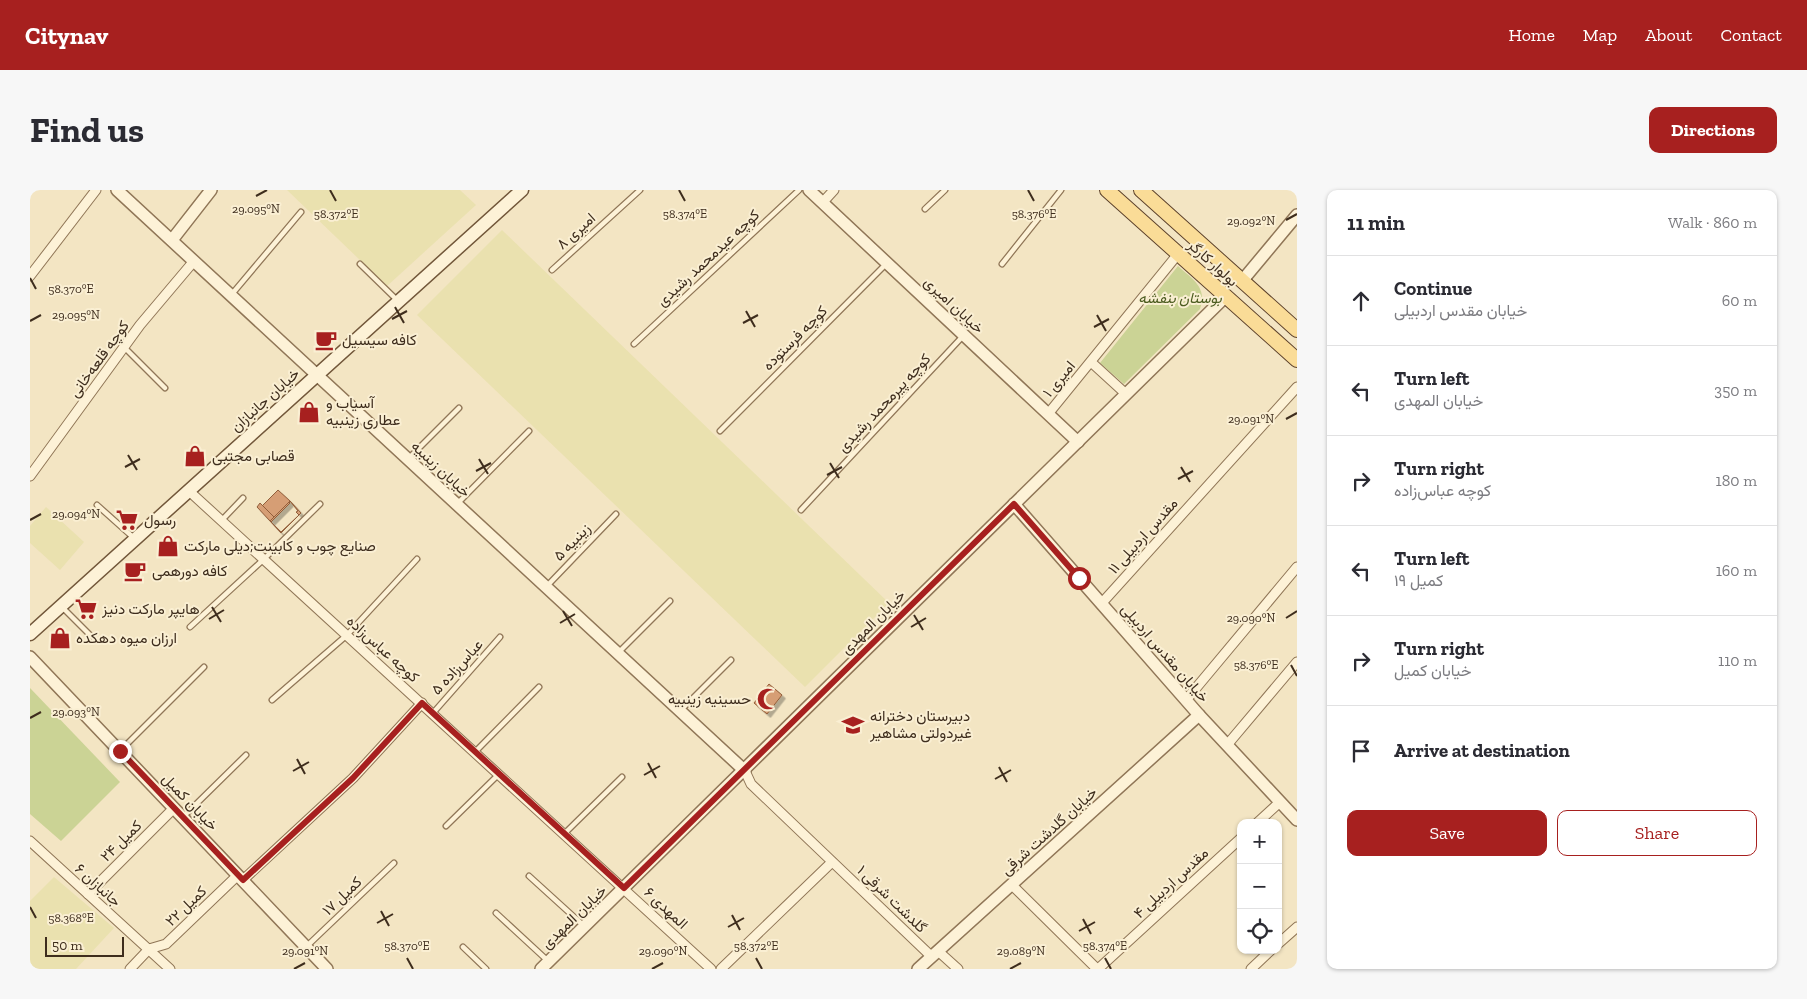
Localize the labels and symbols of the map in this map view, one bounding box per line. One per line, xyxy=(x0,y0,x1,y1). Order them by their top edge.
text: 29.095°N xyxy=(232,202,280,216)
street label: کوچه عیدمحمد رشیدی xyxy=(653,206,764,311)
text: 58.372°E xyxy=(314,207,358,221)
text: 58.374°E xyxy=(663,207,707,221)
text: 58.376°E xyxy=(1012,207,1056,221)
street label: امیری ۸ xyxy=(553,209,600,254)
text: 29.092°N xyxy=(1227,214,1275,228)
street label: بولوار کارگر xyxy=(1184,235,1242,290)
street label: خیابان امیری xyxy=(920,273,988,338)
text: 58.370°E xyxy=(48,282,94,296)
park label: بوستان بنفشه xyxy=(1138,289,1222,307)
street label: کوچه فرستوده xyxy=(759,302,832,375)
text: 29.095°N xyxy=(52,308,100,322)
street label: کوچه قلعه‌خانی xyxy=(65,317,134,402)
cafe icon: کافه سیسیل xyxy=(313,327,339,353)
place label: کافه سیسیل xyxy=(342,331,417,349)
street label: کوچه پیرمحمد رشیدی xyxy=(834,350,935,457)
street label: امیری ۱ xyxy=(1039,357,1080,401)
street label: خیابان جانبازان xyxy=(227,364,303,436)
place label: آسیاب و عطاری زینبیه xyxy=(326,394,400,430)
shop icon: آسیاب و عطاری زینبیه xyxy=(296,399,322,425)
text: 29.091°N xyxy=(1228,412,1274,426)
street label: خیابان زینبیه xyxy=(408,437,474,501)
shop icon: قصابی مجتبی xyxy=(182,443,208,469)
place label: قصابی مجتبی xyxy=(212,447,295,466)
street label: مقدس اردبیلی ۱۱ xyxy=(1104,494,1182,578)
text: 29.094°N xyxy=(52,507,100,521)
supermarket icon: رسول xyxy=(114,507,140,533)
place label: رسول xyxy=(144,511,176,529)
street label: زینبیه ۵ xyxy=(550,519,594,565)
shop icon: صنایع چوب و کابینت;دیلی مارکت xyxy=(155,533,181,559)
place label: صنایع چوب و کابینت;دیلی مارکت xyxy=(184,537,376,557)
cafe icon: کافه دورهمی xyxy=(122,558,148,584)
place label: کافه دورهمی xyxy=(152,562,228,581)
route start xyxy=(1068,567,1091,590)
street label: خیابان المهدی xyxy=(837,586,910,659)
supermarket icon: هایپر مارکت دنیز xyxy=(73,596,99,622)
place label: هایپر مارکت دنیز xyxy=(101,600,200,619)
street label: خیابان مقدس اردبیلی xyxy=(1116,600,1213,707)
text: 29.090°N xyxy=(1227,611,1276,625)
street label: کوچه عباس‌زاده xyxy=(342,612,423,687)
shop icon: ارزان میوه دهکده xyxy=(47,625,73,651)
place label: ارزان میوه دهکده xyxy=(76,629,177,647)
street label: عباس‌زاده ۵ xyxy=(427,635,488,699)
text: 58.376°E xyxy=(1234,658,1278,672)
mosque icon: حسینیه زینبیه xyxy=(755,686,781,712)
place label: حسینیه زینبیه xyxy=(668,690,751,708)
text: 29.093°N xyxy=(52,705,100,719)
place label: دبیرستان دخترانه غیردولتی مشاهیر xyxy=(869,707,972,743)
school or university icon: دبیرستان دخترانه غیردولتی مشاهیر xyxy=(840,712,866,738)
route end xyxy=(109,740,132,763)
street label: خیابان کمیل xyxy=(158,770,222,834)
street label: خیابان گلدشت شرقی xyxy=(997,783,1101,880)
street label: کمیل ۲۴ xyxy=(97,816,146,865)
street label: مقدس اردبیلی ۴ xyxy=(1130,844,1213,923)
street label: جانبازان ۶ xyxy=(71,860,125,910)
street label: گلدشت شرقی ۱ xyxy=(853,861,931,938)
street label: کمیل ۱۷ xyxy=(319,873,366,919)
street label: خیابان المهدی xyxy=(538,881,611,953)
street label: کمیل ۲۲ xyxy=(162,882,211,930)
street label: المهدی ۶ xyxy=(640,883,692,933)
text: 58.368°E xyxy=(48,911,94,925)
scale bar xyxy=(45,934,124,957)
text: 58.370°E xyxy=(384,939,430,953)
text: 58.372°E xyxy=(734,939,778,953)
text: 58.374°E xyxy=(1083,939,1127,953)
text: 29.091°N xyxy=(282,944,328,958)
text: 29.090°N xyxy=(639,944,688,958)
text: 29.089°N xyxy=(997,944,1045,958)

